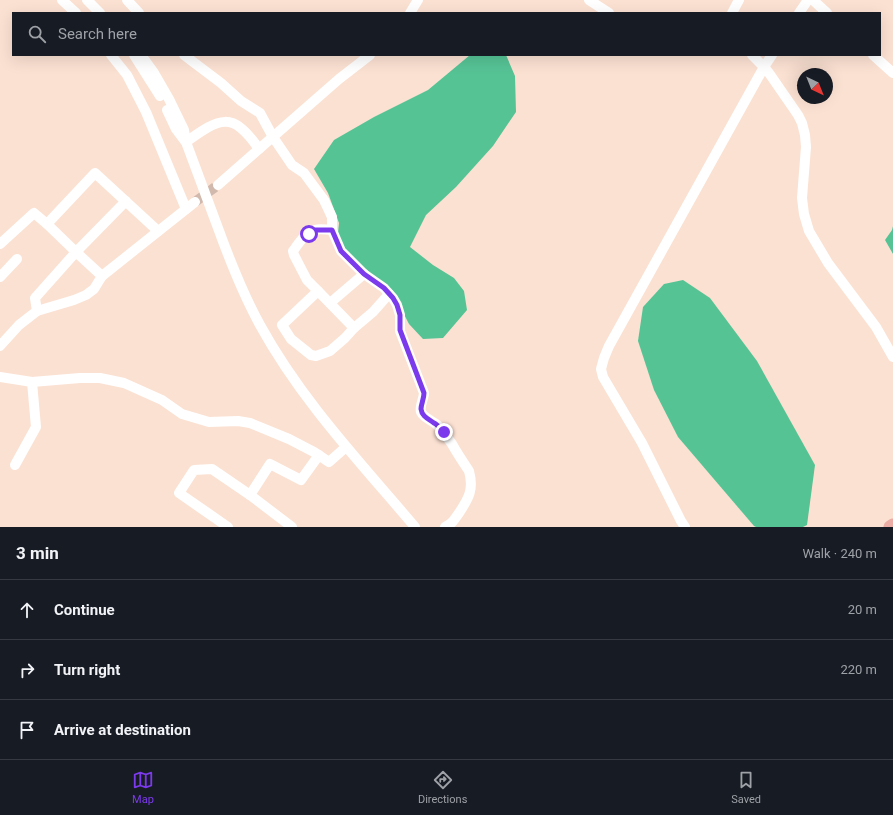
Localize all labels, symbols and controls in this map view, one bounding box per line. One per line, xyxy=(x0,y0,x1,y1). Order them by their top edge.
search box xyxy=(12,12,881,56)
icon: search xyxy=(26,23,48,45)
text: Search here xyxy=(58,25,137,43)
north arrow xyxy=(797,68,833,104)
route start xyxy=(300,225,318,243)
route end xyxy=(435,423,453,441)
text: 3 min xyxy=(16,543,59,563)
text: Walk · 240 m xyxy=(802,546,877,561)
icon: ahead xyxy=(16,599,38,621)
text: Continue xyxy=(54,601,115,619)
text: 20 m xyxy=(848,602,877,617)
icon: right xyxy=(16,659,38,681)
text: Turn right xyxy=(54,661,120,679)
text: 220 m xyxy=(840,662,877,677)
icon: arrive xyxy=(16,719,38,741)
text: Arrive at destination xyxy=(54,721,191,739)
tab: Map xyxy=(132,769,154,806)
tab: Directions xyxy=(418,769,467,806)
tab: Saved xyxy=(731,769,761,806)

